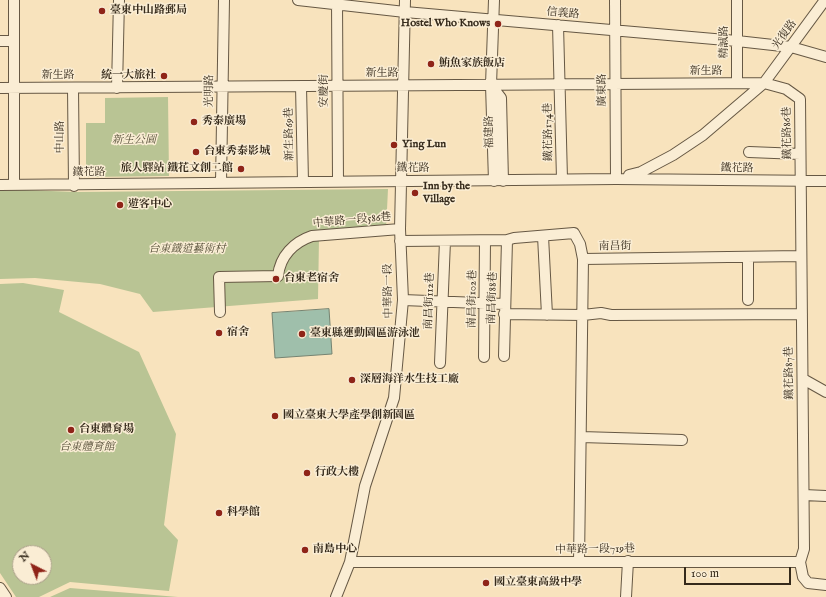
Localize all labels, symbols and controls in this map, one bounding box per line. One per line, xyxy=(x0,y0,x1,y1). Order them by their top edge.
place label: 臺東中山路郵局 xyxy=(110,4,187,18)
marker: 臺東中山路郵局 xyxy=(97,6,107,16)
street label: 信義路 xyxy=(546,6,580,22)
place label: Hostel Who Knows xyxy=(401,17,490,31)
street label: 光復路 xyxy=(770,18,800,52)
marker: Hostel Who Knows xyxy=(493,19,503,29)
street label: 精誠路 xyxy=(718,26,732,58)
place label: 鮪魚家族飯店 xyxy=(439,57,505,71)
marker: 鮪魚家族飯店 xyxy=(426,59,436,69)
street label: 新生路 xyxy=(690,65,722,79)
street label: 新生路 xyxy=(366,67,398,81)
street label: 新生路 xyxy=(42,69,74,83)
place label: 統一大旅社 xyxy=(101,69,156,83)
marker: 統一大旅社 xyxy=(159,71,169,81)
street label: 光明路 xyxy=(203,74,217,108)
street label: 廣東路 xyxy=(596,74,610,106)
street label: 安慶街 xyxy=(318,75,332,107)
street label: 鐵花路174巷 xyxy=(542,103,556,161)
street label: 鐵花路86巷 xyxy=(781,106,795,160)
street label: 新生路69巷 xyxy=(283,107,297,161)
place label: 秀泰廣場 xyxy=(202,115,246,129)
street label: 福建路 xyxy=(483,115,497,149)
marker: 秀泰廣場 xyxy=(189,117,199,127)
street label: 中山路 xyxy=(54,121,68,153)
park label: 新生公園 xyxy=(112,134,156,148)
place label: Ying Lun xyxy=(402,138,446,152)
marker: Ying Lun xyxy=(389,140,399,150)
place label: 台東秀泰影城 xyxy=(204,145,270,159)
marker: 台東秀泰影城 xyxy=(191,147,201,157)
place label: 旅人驛站 鐵花文創二館 xyxy=(121,162,233,176)
street label: 鐵花路 xyxy=(397,162,429,176)
street label: 鐵花路 xyxy=(720,162,754,176)
marker: 旅人驛站 鐵花文創二館 xyxy=(236,164,246,174)
street label: 鐵花路 xyxy=(72,166,106,180)
place label: Inn by the Village xyxy=(423,180,470,206)
marker: Inn by the Village xyxy=(410,188,420,198)
place label: 遊客中心 xyxy=(128,198,172,212)
marker: 遊客中心 xyxy=(115,200,125,210)
street label: 中華路一段586巷 xyxy=(312,211,392,231)
street label: 南昌街 xyxy=(598,240,632,254)
park label: 台東鐵道藝術村 xyxy=(149,243,225,257)
street label: 中華路一段 xyxy=(382,263,396,319)
street label: 南昌街102巷 xyxy=(466,270,480,328)
street label: 南昌街88巷 xyxy=(485,271,501,325)
place label: 台東老宿舍 xyxy=(284,272,339,286)
street label: 南昌街112巷 xyxy=(422,272,438,330)
marker: 台東老宿舍 xyxy=(271,274,281,284)
place label: 宿舍 xyxy=(227,326,249,340)
place label: 臺東縣運動園區游泳池 xyxy=(310,327,420,341)
marker: 宿舍 xyxy=(214,328,224,338)
marker: 臺東縣運動園區游泳池 xyxy=(297,329,307,339)
street label: 鐵花路87巷 xyxy=(783,346,797,400)
place label: 深層海洋水生技工廠 xyxy=(360,373,459,387)
marker: 深層海洋水生技工廠 xyxy=(347,375,357,385)
place label: 國立臺東大學產學創新園區 xyxy=(283,409,415,423)
marker: 國立臺東大學產學創新園區 xyxy=(270,411,280,421)
place label: 台東體育場 xyxy=(79,423,134,437)
marker: 台東體育場 xyxy=(66,425,76,435)
park label: 台東體育館 xyxy=(60,441,114,455)
place label: 行政大樓 xyxy=(315,466,359,480)
marker: 行政大樓 xyxy=(302,468,312,478)
place label: 科學館 xyxy=(227,506,260,520)
marker: 科學館 xyxy=(214,508,224,518)
place label: 南島中心 xyxy=(313,543,357,557)
street label: 中華路一段719巷 xyxy=(555,543,635,557)
north arrow xyxy=(12,545,52,585)
marker: 南島中心 xyxy=(300,545,310,555)
text: N xyxy=(16,548,33,565)
scale bar xyxy=(686,559,793,585)
text: 100 m xyxy=(691,566,719,581)
place label: 國立臺東高級中學 xyxy=(494,576,582,590)
marker: 國立臺東高級中學 xyxy=(481,578,491,588)

